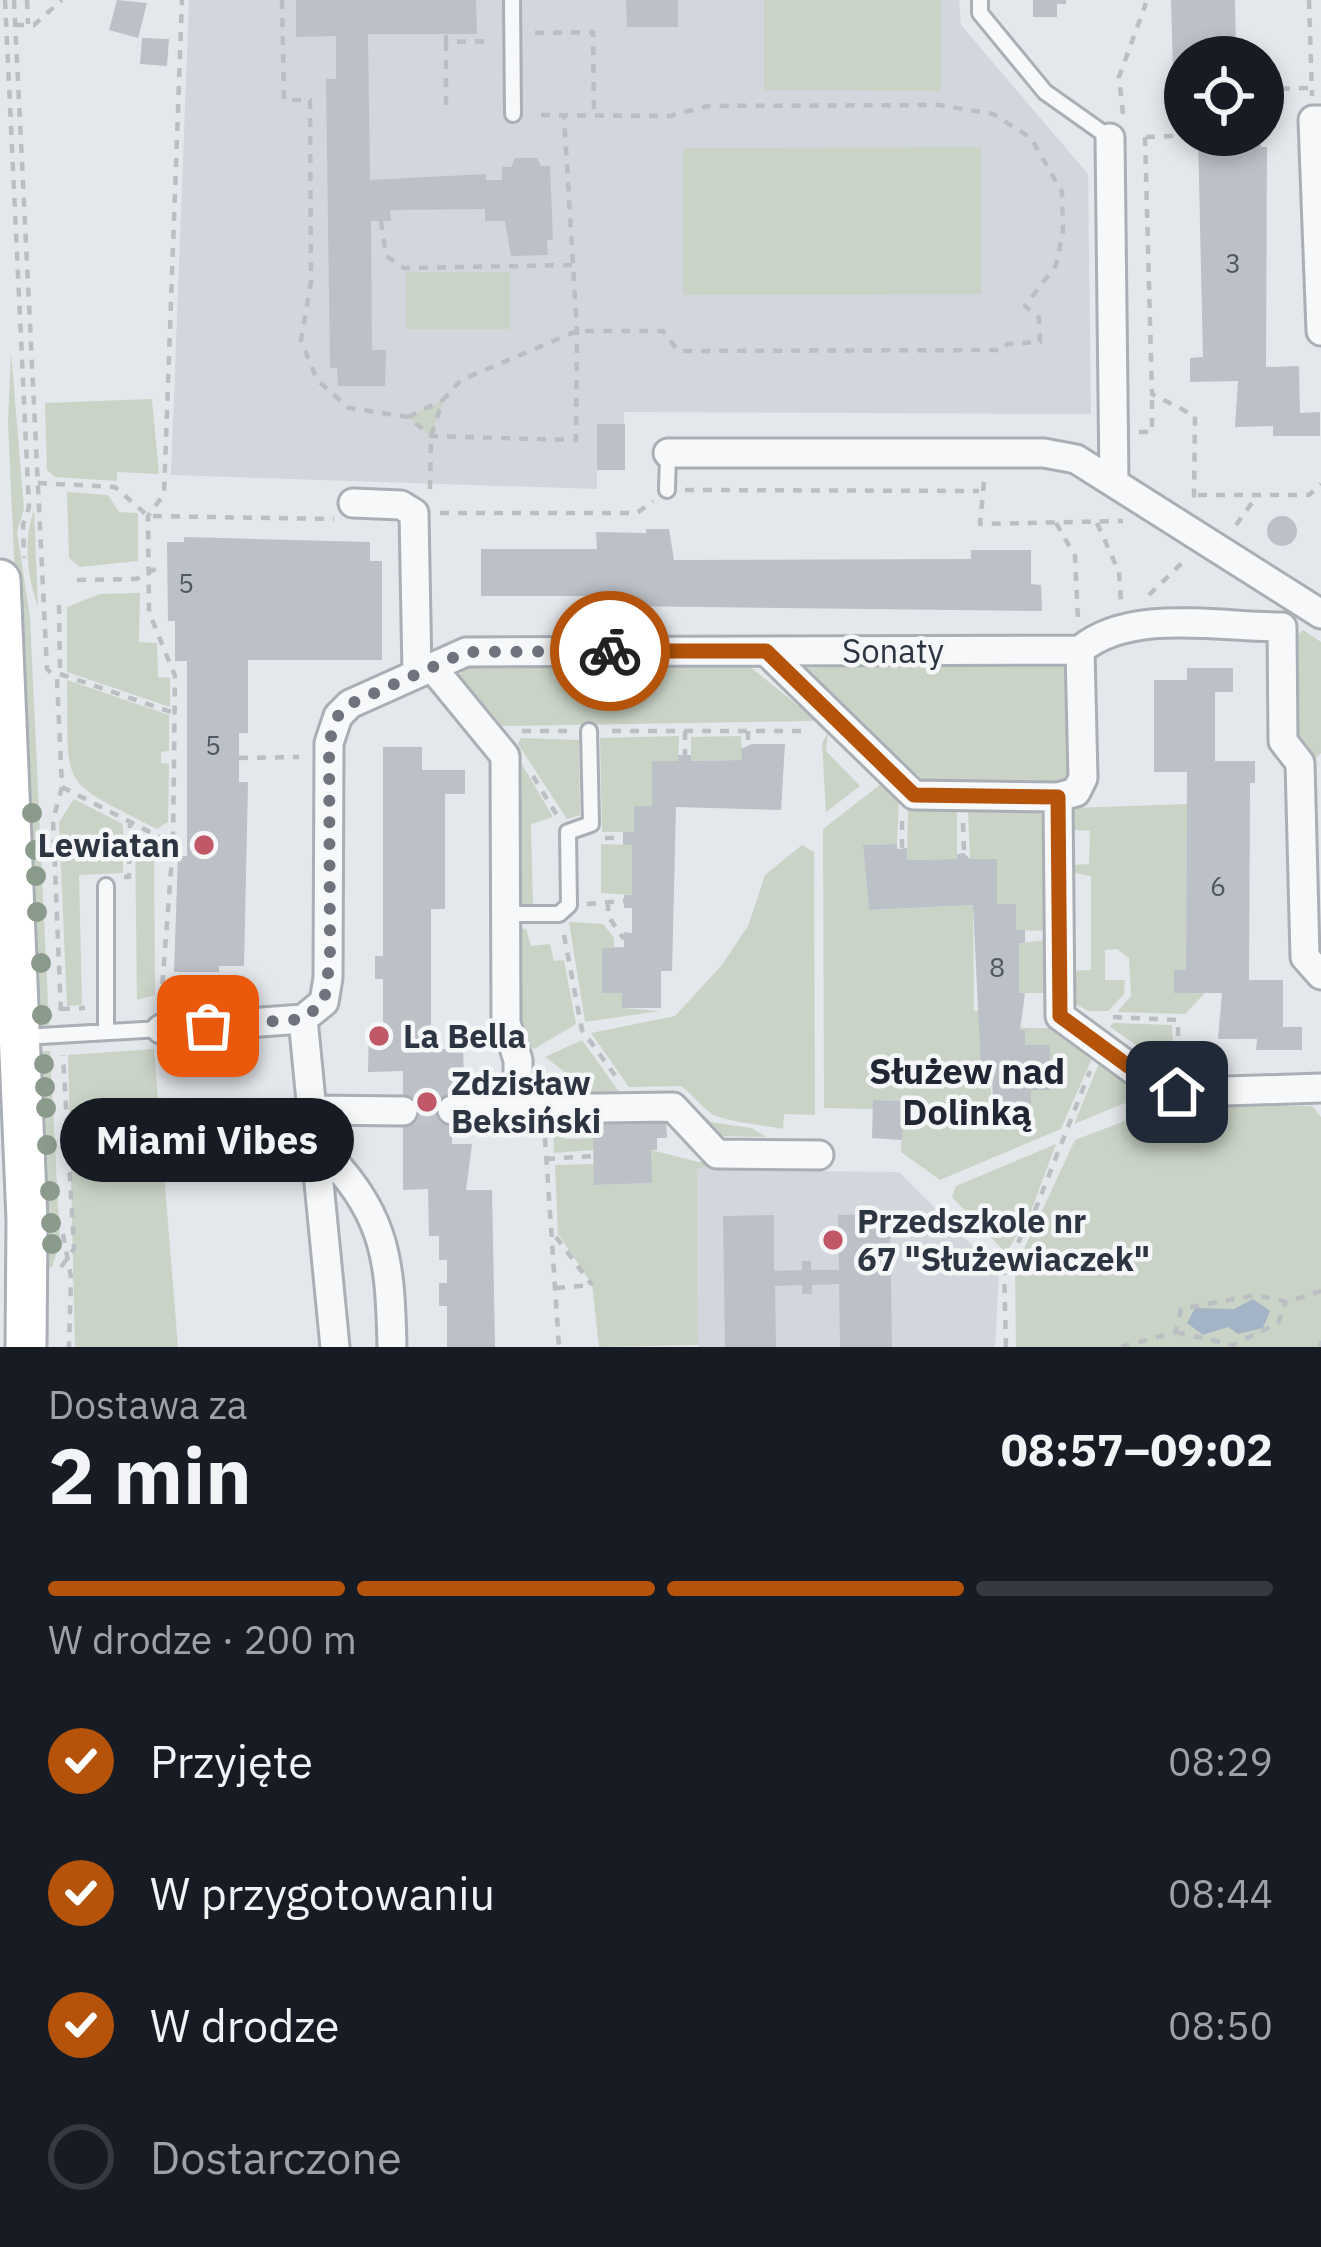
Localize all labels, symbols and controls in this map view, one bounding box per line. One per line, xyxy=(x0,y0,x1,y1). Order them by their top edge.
map controls xyxy=(1164,36,1284,156)
button: locate xyxy=(1164,36,1284,156)
house number: 3 xyxy=(1225,245,1241,280)
house number: 5 xyxy=(178,565,194,600)
courier xyxy=(550,591,670,711)
icon: bike xyxy=(577,618,643,684)
street label: Sonaty xyxy=(842,629,944,672)
house number: 5 xyxy=(205,727,221,762)
place label: Lewiatan xyxy=(38,823,180,866)
marker: Lewiatan xyxy=(191,832,217,858)
house number: 6 xyxy=(1210,868,1226,903)
house number: 8 xyxy=(989,949,1005,984)
pin xyxy=(157,975,259,1077)
icon: bag xyxy=(175,993,241,1059)
place label: La Bella xyxy=(403,1014,526,1057)
marker: La Bella xyxy=(366,1023,392,1049)
pin xyxy=(1126,1041,1228,1143)
district label: Służew nad Dolinką xyxy=(869,1047,1065,1135)
icon: home xyxy=(1144,1059,1210,1125)
place label: Zdzisław Beksiński xyxy=(451,1061,601,1142)
marker: Zdzisław Beksiński xyxy=(414,1089,440,1115)
callout: Miami Vibes xyxy=(61,1098,355,1182)
text: Miami Vibes xyxy=(96,1114,318,1165)
place label: Przedszkole nr 67 "Służewiaczek" xyxy=(857,1199,1150,1280)
marker: Przedszkole nr 67 "Służewiaczek" xyxy=(820,1227,846,1253)
text: Dostawa za xyxy=(48,1379,248,1430)
text: 08:57–09:02 xyxy=(1001,1420,1273,1478)
text: 2 min xyxy=(48,1424,252,1525)
text: W drodze · 200 m xyxy=(48,1614,357,1665)
icon: check xyxy=(48,1728,114,1794)
text: Przyjęte xyxy=(150,1732,313,1790)
text: 08:29 xyxy=(1168,1736,1273,1787)
icon: check xyxy=(48,1860,114,1926)
text: W przygotowaniu xyxy=(150,1864,495,1922)
text: 08:44 xyxy=(1168,1868,1273,1919)
icon: check xyxy=(48,1992,114,2058)
text: W drodze xyxy=(150,1996,340,2054)
text: 08:50 xyxy=(1168,2000,1273,2051)
text: Dostarczone xyxy=(150,2128,402,2186)

